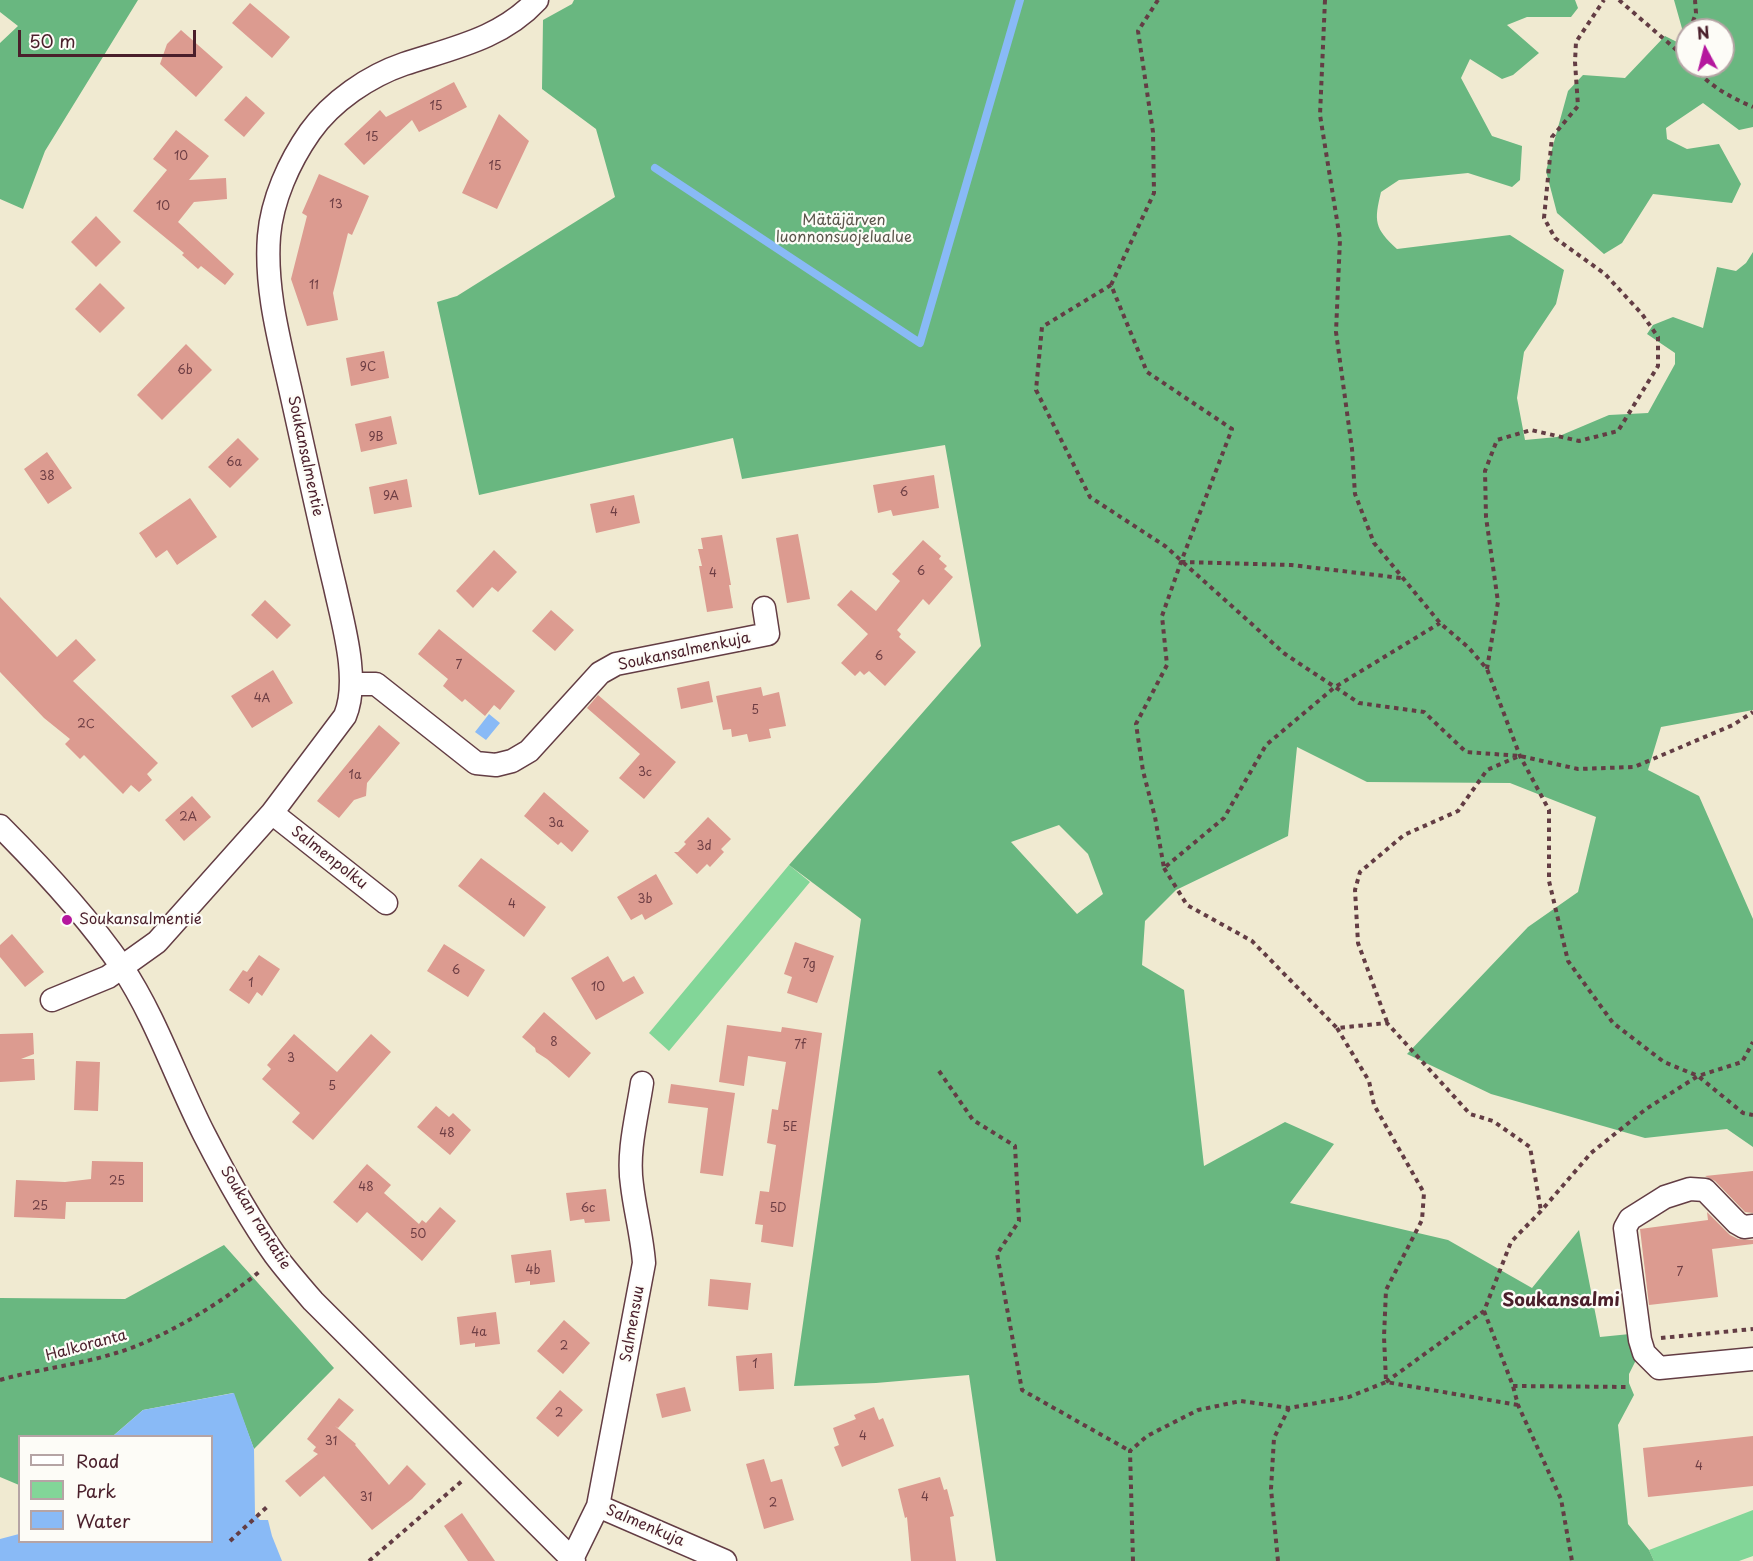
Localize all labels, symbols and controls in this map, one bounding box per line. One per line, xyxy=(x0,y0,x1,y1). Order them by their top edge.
scale bar xyxy=(21,18,200,56)
north arrow xyxy=(1675,18,1735,78)
text: N xyxy=(1695,19,1711,45)
text: 50 m xyxy=(29,27,76,54)
house number: 15 xyxy=(429,100,443,114)
house number: 15 xyxy=(365,131,379,145)
house number: 10 xyxy=(174,150,188,164)
house number: 15 xyxy=(488,160,502,174)
house number: 13 xyxy=(329,198,343,212)
house number: 10 xyxy=(156,200,170,214)
park label: Mätäjärven luonnonsuojelualue xyxy=(776,212,912,247)
house number: 11 xyxy=(309,279,319,293)
house number: 9C xyxy=(360,361,376,375)
house number: 6b xyxy=(177,364,193,378)
street label: Soukansalmentie xyxy=(283,394,327,518)
house number: 9B xyxy=(369,431,383,445)
house number: 6a xyxy=(226,456,242,470)
house number: 38 xyxy=(39,470,55,484)
house number: 6 xyxy=(900,486,908,500)
house number: 9A xyxy=(383,490,399,504)
house number: 4 xyxy=(610,506,618,520)
house number: 6 xyxy=(917,565,925,579)
house number: 4 xyxy=(709,567,717,581)
street label: Soukansalmenkuja xyxy=(616,629,752,675)
house number: 6 xyxy=(875,650,883,664)
house number: 7 xyxy=(456,659,462,673)
house number: 4A xyxy=(254,692,270,706)
house number: 5 xyxy=(751,704,759,718)
house number: 2C xyxy=(77,718,95,732)
house number: 3c xyxy=(638,766,652,780)
house number: 1a xyxy=(349,769,361,783)
house number: 2A xyxy=(179,811,197,825)
house number: 3a xyxy=(548,817,564,831)
street label: Salmenpolku xyxy=(287,823,371,893)
house number: 3d xyxy=(697,840,711,854)
house number: 3b xyxy=(638,893,652,907)
house number: 4 xyxy=(508,898,516,912)
place label: Soukansalmentie xyxy=(79,911,202,929)
marker: Soukansalmentie xyxy=(60,913,74,927)
house number: 7g xyxy=(802,958,816,972)
house number: 6 xyxy=(452,964,460,978)
house number: 1 xyxy=(248,977,254,991)
house number: 10 xyxy=(591,981,605,995)
house number: 8 xyxy=(550,1036,558,1050)
house number: 7f xyxy=(794,1039,806,1053)
house number: 3 xyxy=(287,1052,295,1066)
house number: 5 xyxy=(328,1080,336,1094)
house number: 5E xyxy=(782,1121,798,1135)
house number: 48 xyxy=(439,1127,455,1141)
street label: Soukan rantatie xyxy=(216,1163,294,1273)
house number: 25 xyxy=(109,1175,125,1189)
house number: 48 xyxy=(358,1181,374,1195)
house number: 25 xyxy=(32,1200,48,1214)
house number: 6c xyxy=(581,1202,595,1216)
house number: 5D xyxy=(769,1202,787,1216)
house number: 50 xyxy=(410,1228,426,1242)
house number: 4b xyxy=(526,1264,540,1278)
house number: 7 xyxy=(1677,1266,1683,1280)
street label: Salmensuu xyxy=(617,1284,649,1364)
district label: Soukansalmi xyxy=(1502,1290,1620,1312)
house number: 4a xyxy=(471,1326,487,1340)
street label: Halkoranta xyxy=(43,1327,129,1365)
house number: 2 xyxy=(560,1340,568,1354)
house number: 1 xyxy=(752,1358,758,1372)
house number: 2 xyxy=(555,1407,563,1421)
house number: 4 xyxy=(859,1430,867,1444)
legend xyxy=(18,1435,213,1543)
house number: 31 xyxy=(325,1435,337,1449)
text: Road xyxy=(76,1447,120,1474)
house number: 4 xyxy=(1695,1460,1703,1474)
text: Park xyxy=(76,1477,116,1504)
house number: 31 xyxy=(360,1491,372,1505)
house number: 4 xyxy=(921,1491,929,1505)
house number: 2 xyxy=(769,1497,777,1511)
street label: Salmenkuja xyxy=(603,1501,687,1551)
text: Water xyxy=(76,1507,130,1534)

